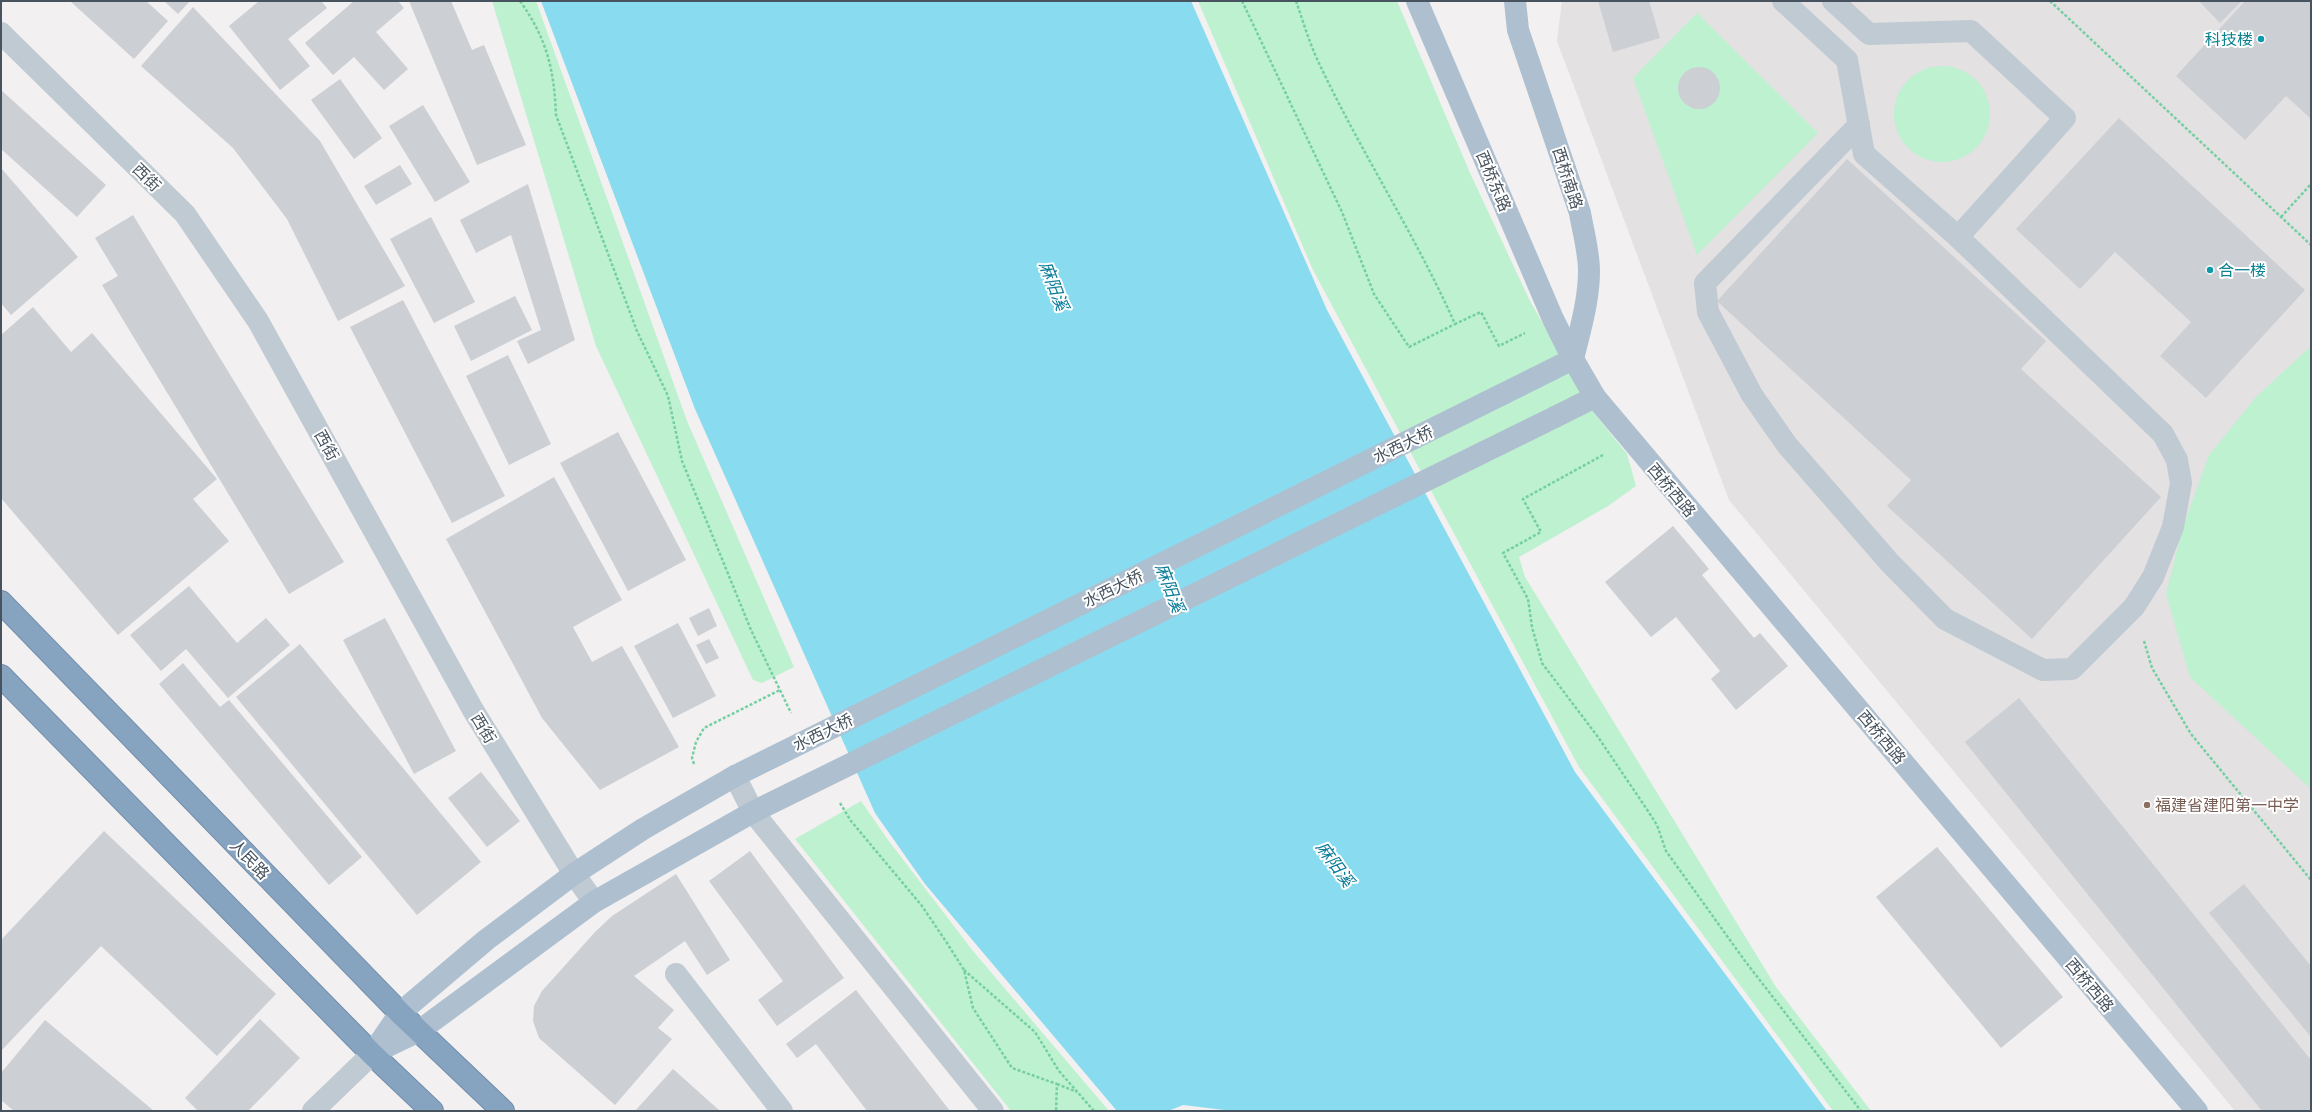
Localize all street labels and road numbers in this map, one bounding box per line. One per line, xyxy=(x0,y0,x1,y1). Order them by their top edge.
street label: 西桥南路 xyxy=(1547,144,1588,212)
street label: 西桥东路 xyxy=(1470,147,1517,215)
street label: 西街 xyxy=(127,158,166,197)
street label: 水西大桥 xyxy=(1369,420,1437,469)
street label: 西街 xyxy=(309,426,344,465)
street label: 西桥西路 xyxy=(1642,458,1701,522)
street label: 水西大桥 xyxy=(1079,564,1147,613)
street label: 西桥西路 xyxy=(1852,705,1911,769)
street label: 水西大桥 xyxy=(789,708,857,757)
street label: 西街 xyxy=(465,709,502,748)
street label: 人民路 xyxy=(225,834,275,885)
street label: 西桥西路 xyxy=(2060,953,2119,1017)

